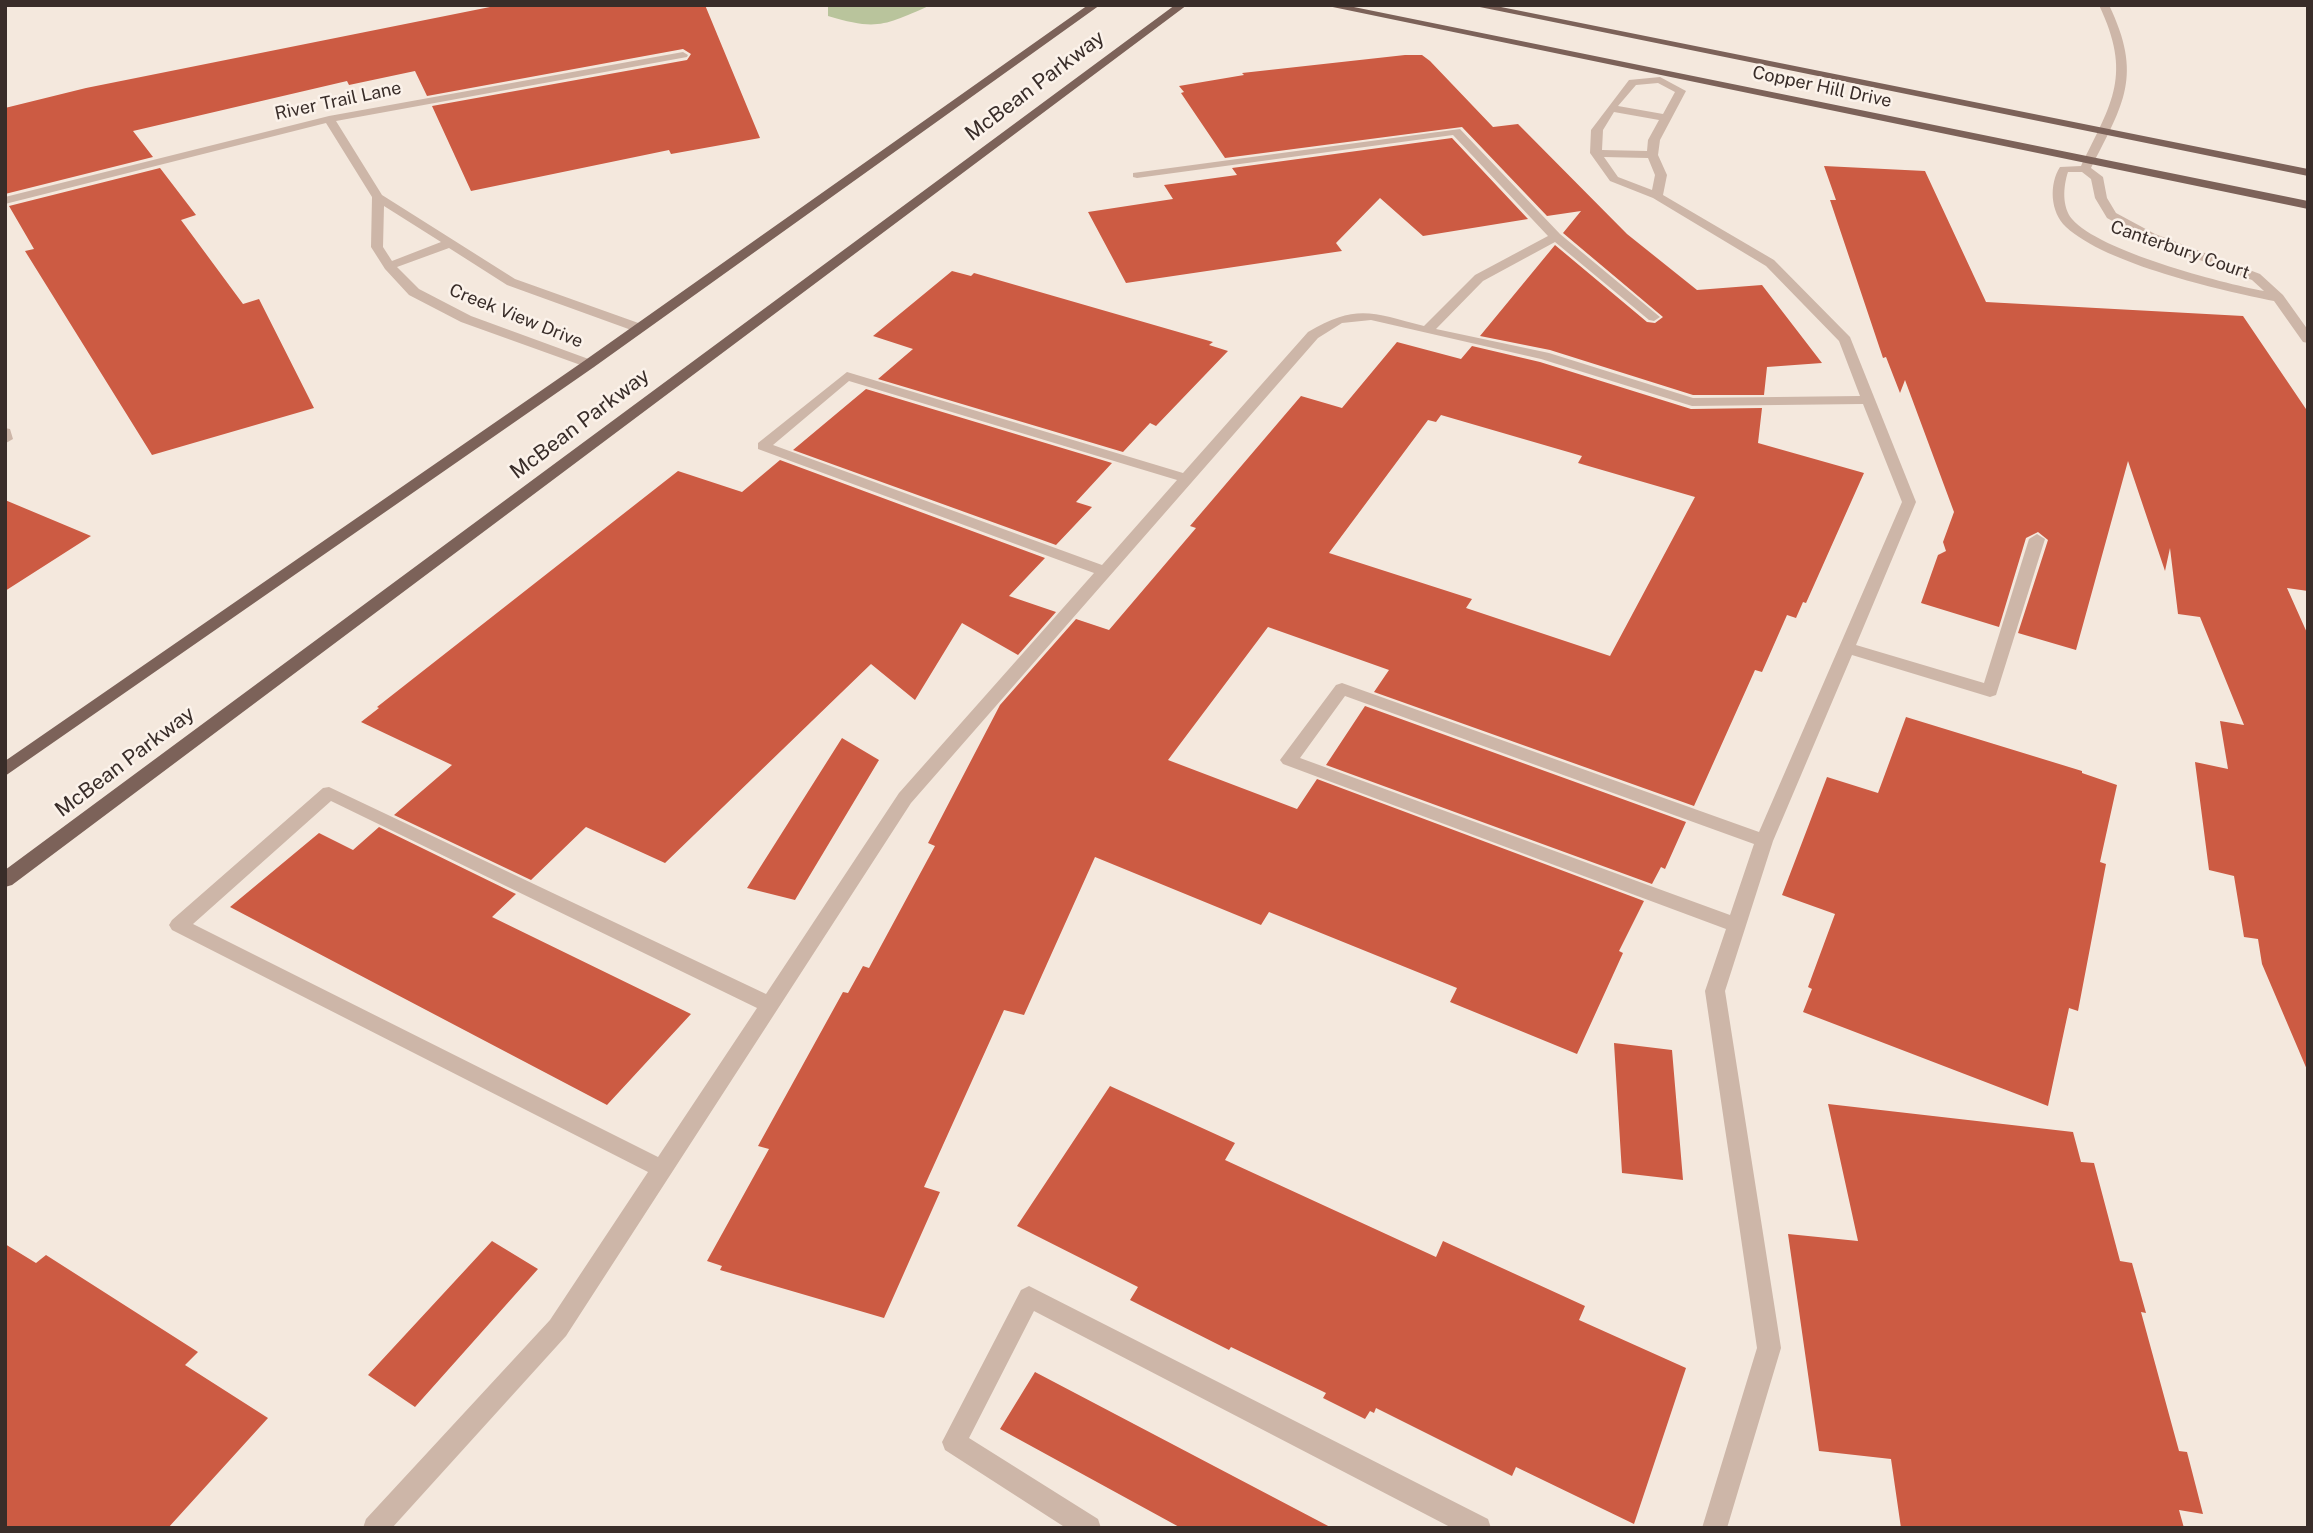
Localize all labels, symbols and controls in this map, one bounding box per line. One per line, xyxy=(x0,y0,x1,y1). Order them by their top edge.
street label: McBean Parkway xyxy=(960,25,1110,147)
street label: Copper Hill Drive xyxy=(1750,62,1894,112)
street label: River Trail Lane xyxy=(273,77,403,125)
street label: Canterbury Court xyxy=(2108,216,2252,284)
street label: Creek View Drive xyxy=(446,279,586,353)
street label: McBean Parkway xyxy=(505,363,655,485)
street label: McBean Parkway xyxy=(50,701,200,823)

